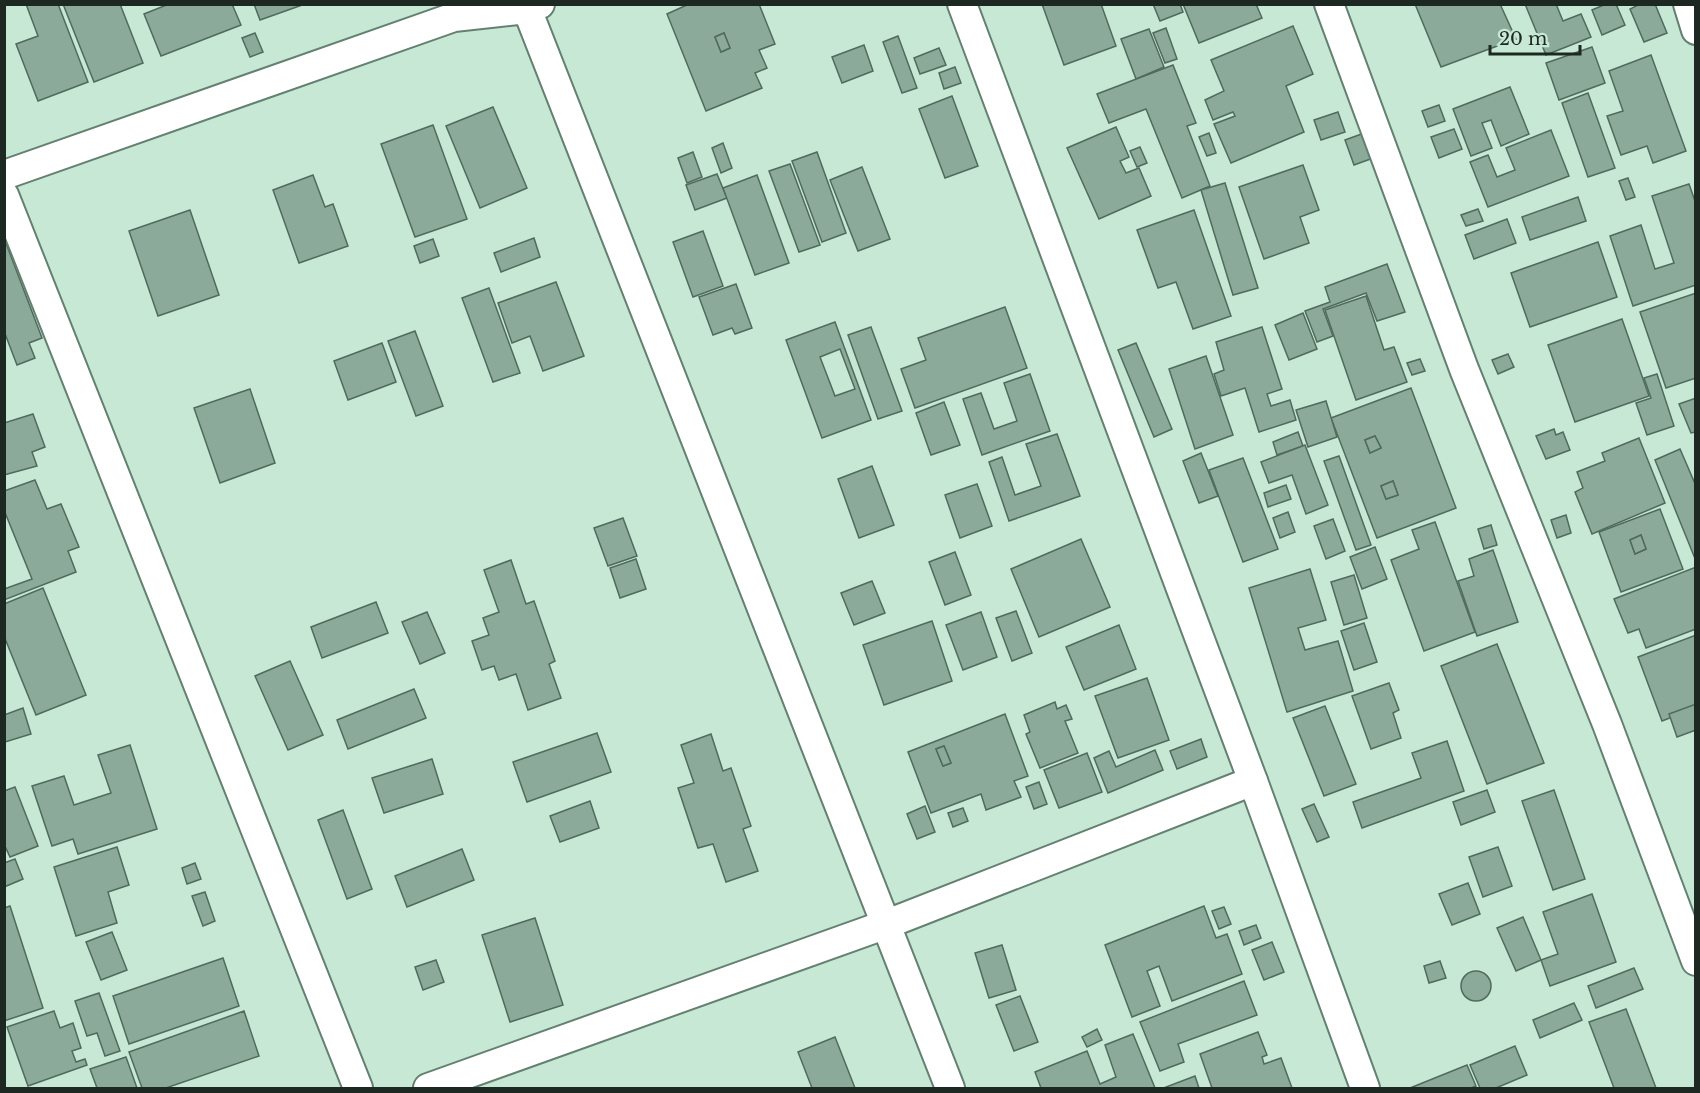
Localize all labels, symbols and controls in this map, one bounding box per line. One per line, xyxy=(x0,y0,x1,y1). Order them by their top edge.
scale bar xyxy=(1490,18,1580,56)
text: 20 m xyxy=(1499,28,1547,50)

